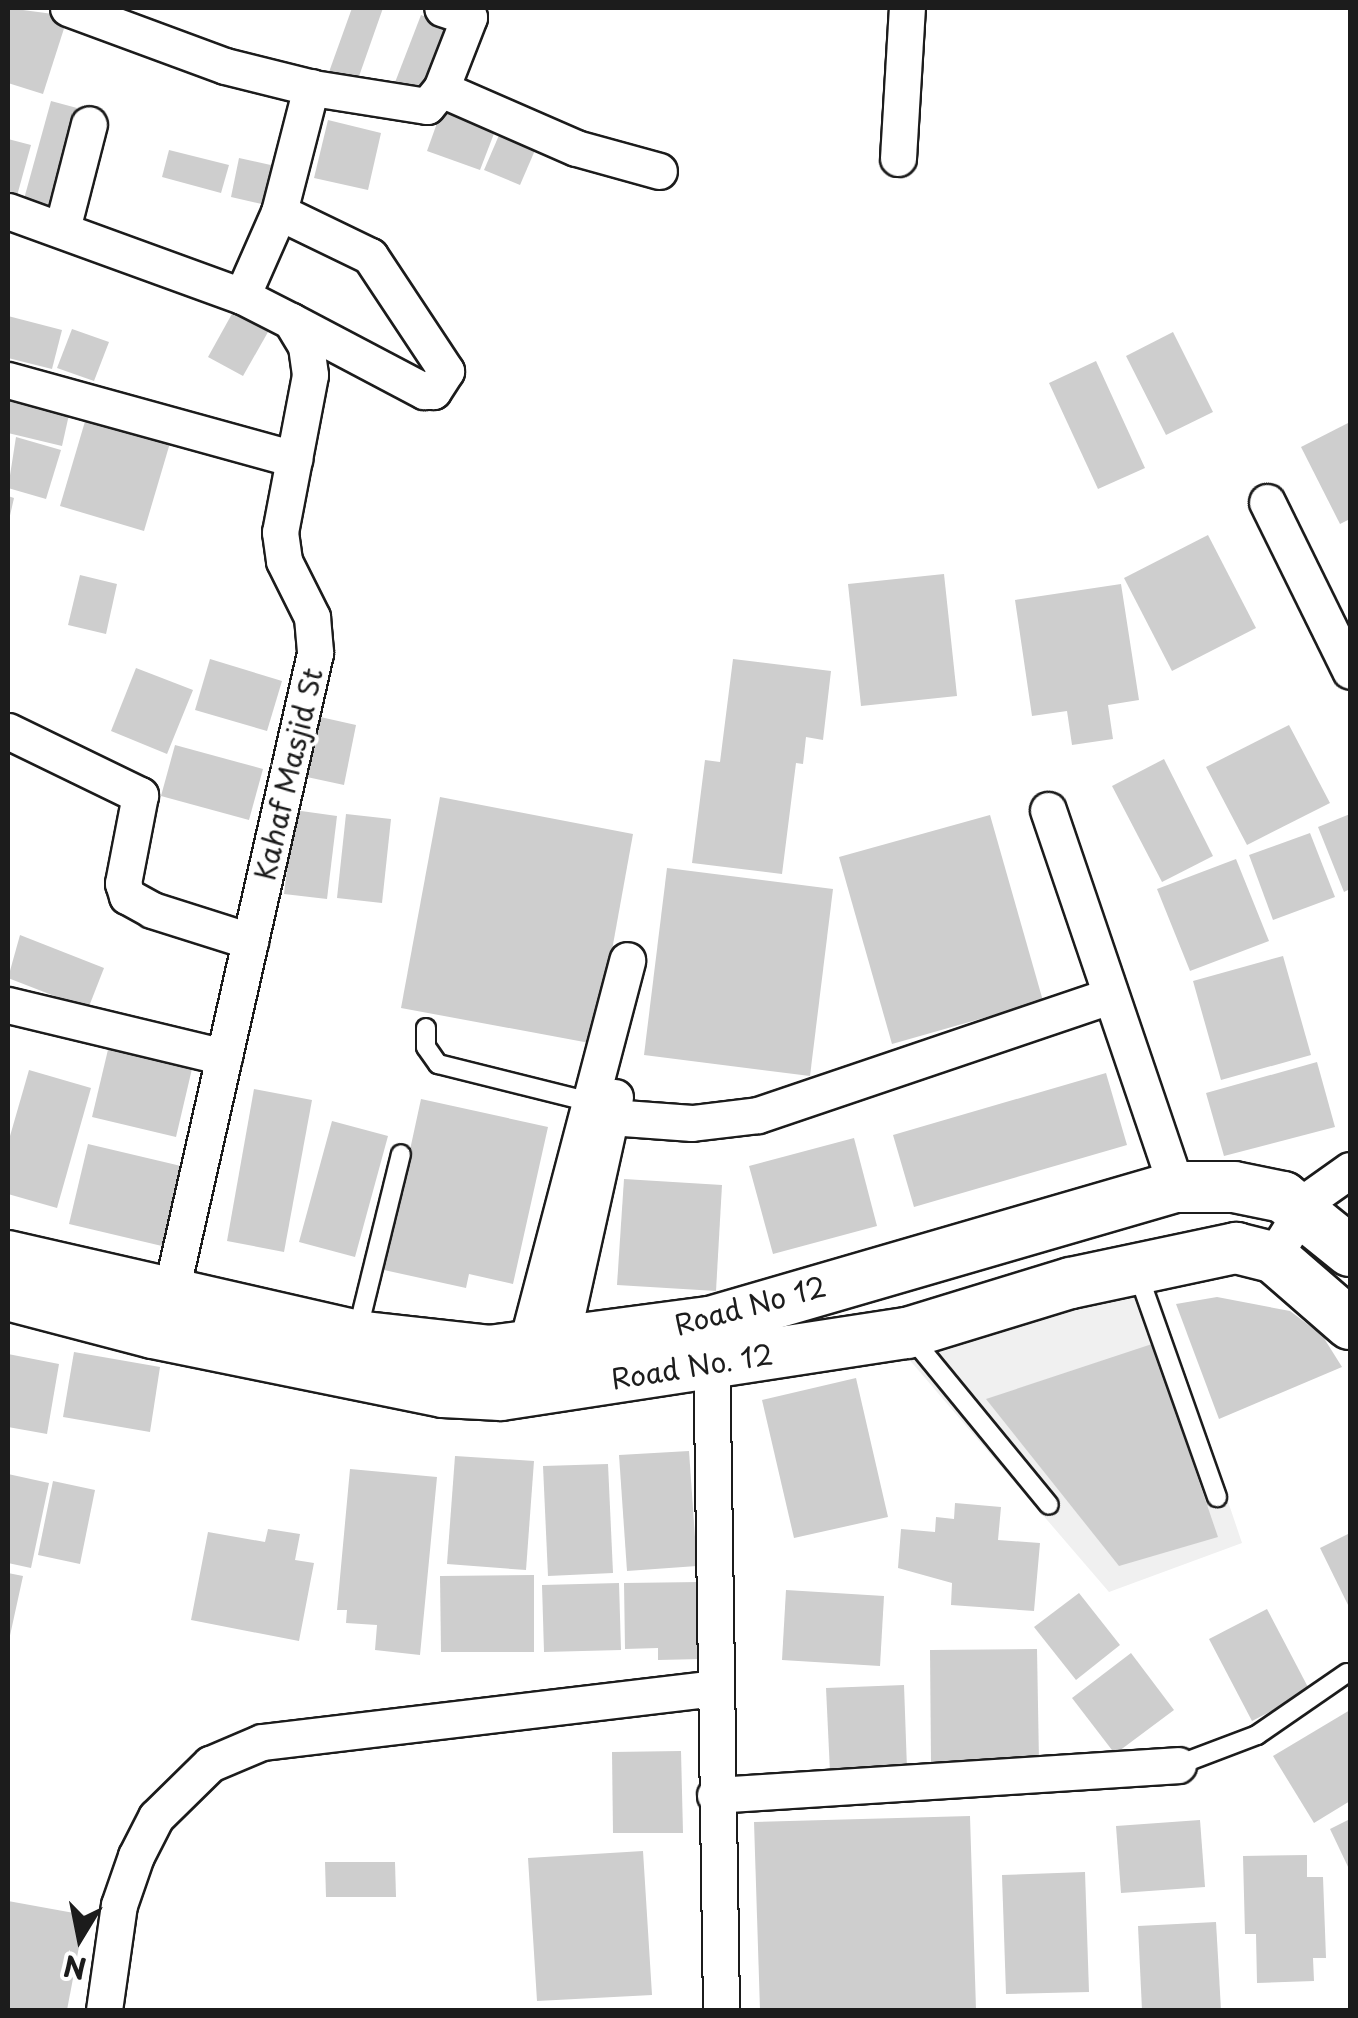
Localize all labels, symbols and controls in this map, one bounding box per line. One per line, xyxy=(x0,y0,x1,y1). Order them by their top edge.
street label: Kahaf Masjid St xyxy=(247,666,329,882)
street label: Road No 12 xyxy=(671,1269,829,1341)
street label: Road No. 12 xyxy=(609,1337,775,1395)
north arrow xyxy=(30,1888,130,1988)
text: N xyxy=(60,1945,89,1991)

